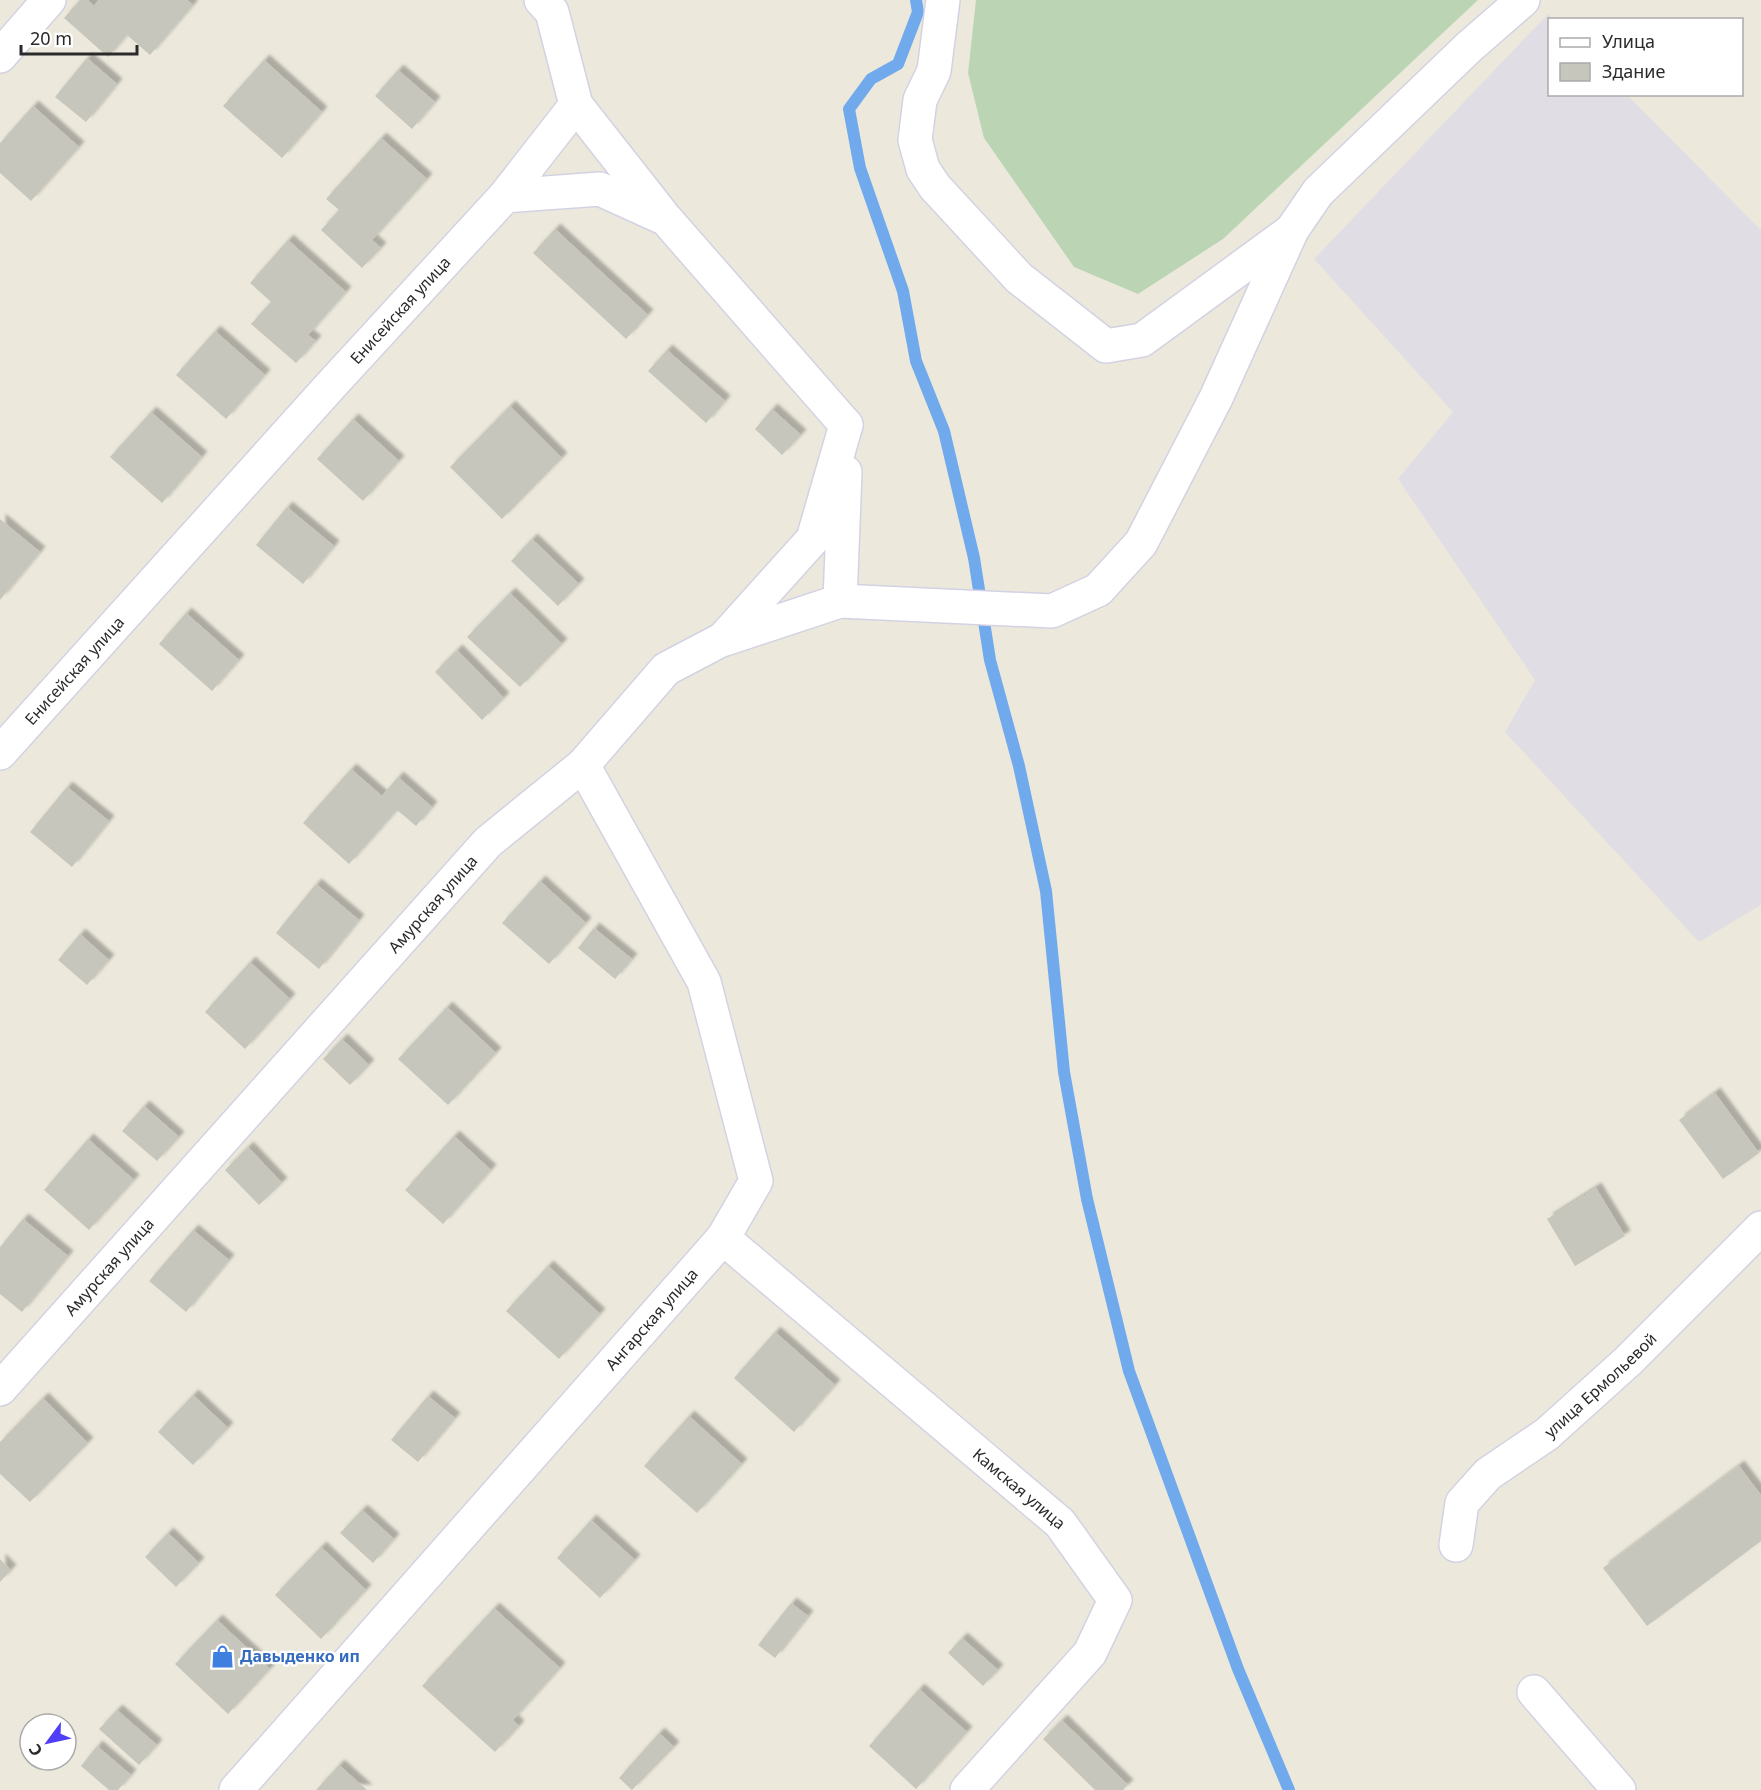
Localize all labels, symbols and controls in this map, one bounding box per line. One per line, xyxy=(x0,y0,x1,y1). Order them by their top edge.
scale bar xyxy=(21,18,136,56)
legend xyxy=(1548,18,1743,96)
text: 20 m xyxy=(30,26,72,50)
text: Улица xyxy=(1602,29,1655,53)
text: Здание xyxy=(1602,59,1666,83)
street label: Енисейская улица xyxy=(345,251,455,369)
street label: Енисейская улица xyxy=(20,611,129,730)
street label: Амурская улица xyxy=(383,850,482,958)
street label: Амурская улица xyxy=(60,1213,159,1320)
street label: Ангарская улица xyxy=(600,1263,703,1375)
street label: улица Ермольевой xyxy=(1539,1328,1661,1442)
street label: Камская улица xyxy=(968,1443,1070,1534)
shop icon: Давыденко ип xyxy=(209,1643,235,1669)
place label: Давыденко ип xyxy=(240,1645,360,1667)
north arrow xyxy=(18,1712,78,1772)
text: С xyxy=(23,1740,47,1760)

